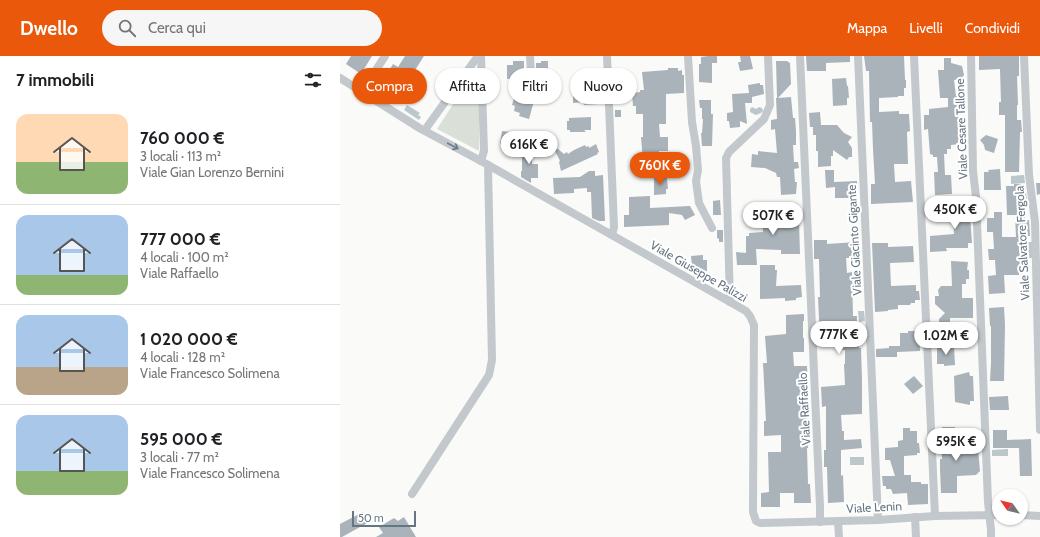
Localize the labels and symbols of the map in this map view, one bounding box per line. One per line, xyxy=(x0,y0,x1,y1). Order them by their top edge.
street label: Viale Cesare Tallone xyxy=(952,78,970,180)
pin: 616K € xyxy=(496,131,562,165)
one-way arrow xyxy=(447,143,459,150)
pin: 760K € xyxy=(627,152,693,186)
street label: Viale Giacinto Gigante xyxy=(844,184,864,296)
street label: Viale Salvatore Fergola xyxy=(1011,185,1032,301)
pin: 450K € xyxy=(922,196,988,230)
pin: 507K € xyxy=(740,202,806,236)
street label: Viale Giuseppe Palizzi xyxy=(648,237,750,305)
pin: 777K € xyxy=(806,321,872,355)
pin: 1.02M € xyxy=(909,322,983,356)
street label: Viale Raffaello xyxy=(795,372,813,446)
pin: 595K € xyxy=(923,428,989,462)
north arrow xyxy=(992,489,1028,525)
street label: Viale Lenin xyxy=(846,498,903,516)
scale bar xyxy=(352,509,416,528)

